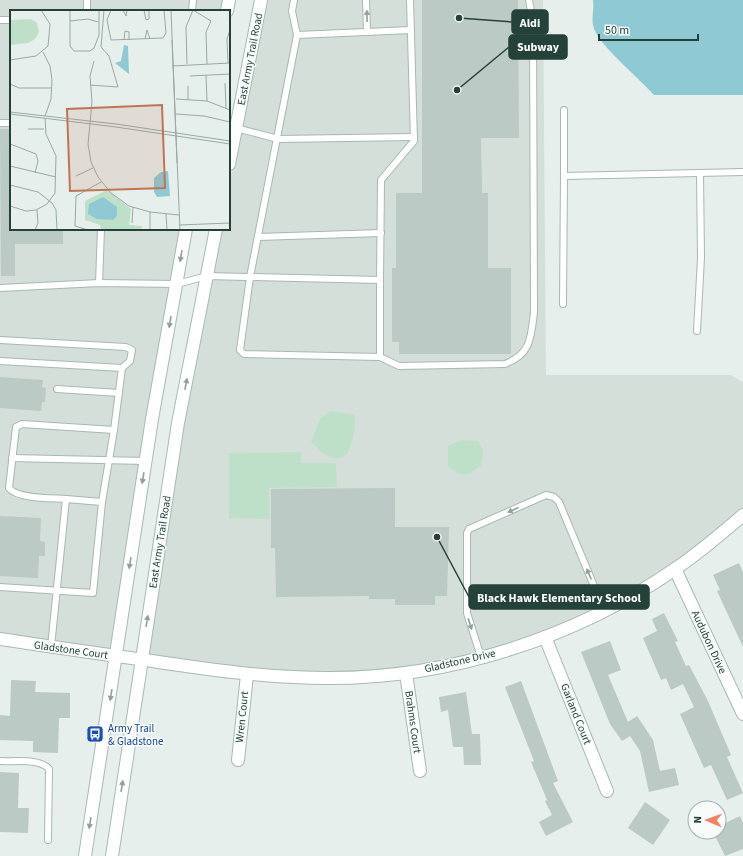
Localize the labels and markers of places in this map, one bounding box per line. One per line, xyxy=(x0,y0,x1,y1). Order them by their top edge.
callout: Aldi xyxy=(512,10,548,34)
callout: Subway xyxy=(509,35,567,59)
callout: Black Hawk Elementary School xyxy=(469,585,649,609)
place label: Army Trail & Gladstone xyxy=(108,721,164,749)
bus stop icon: Army Trail & Gladstone xyxy=(85,724,105,744)

